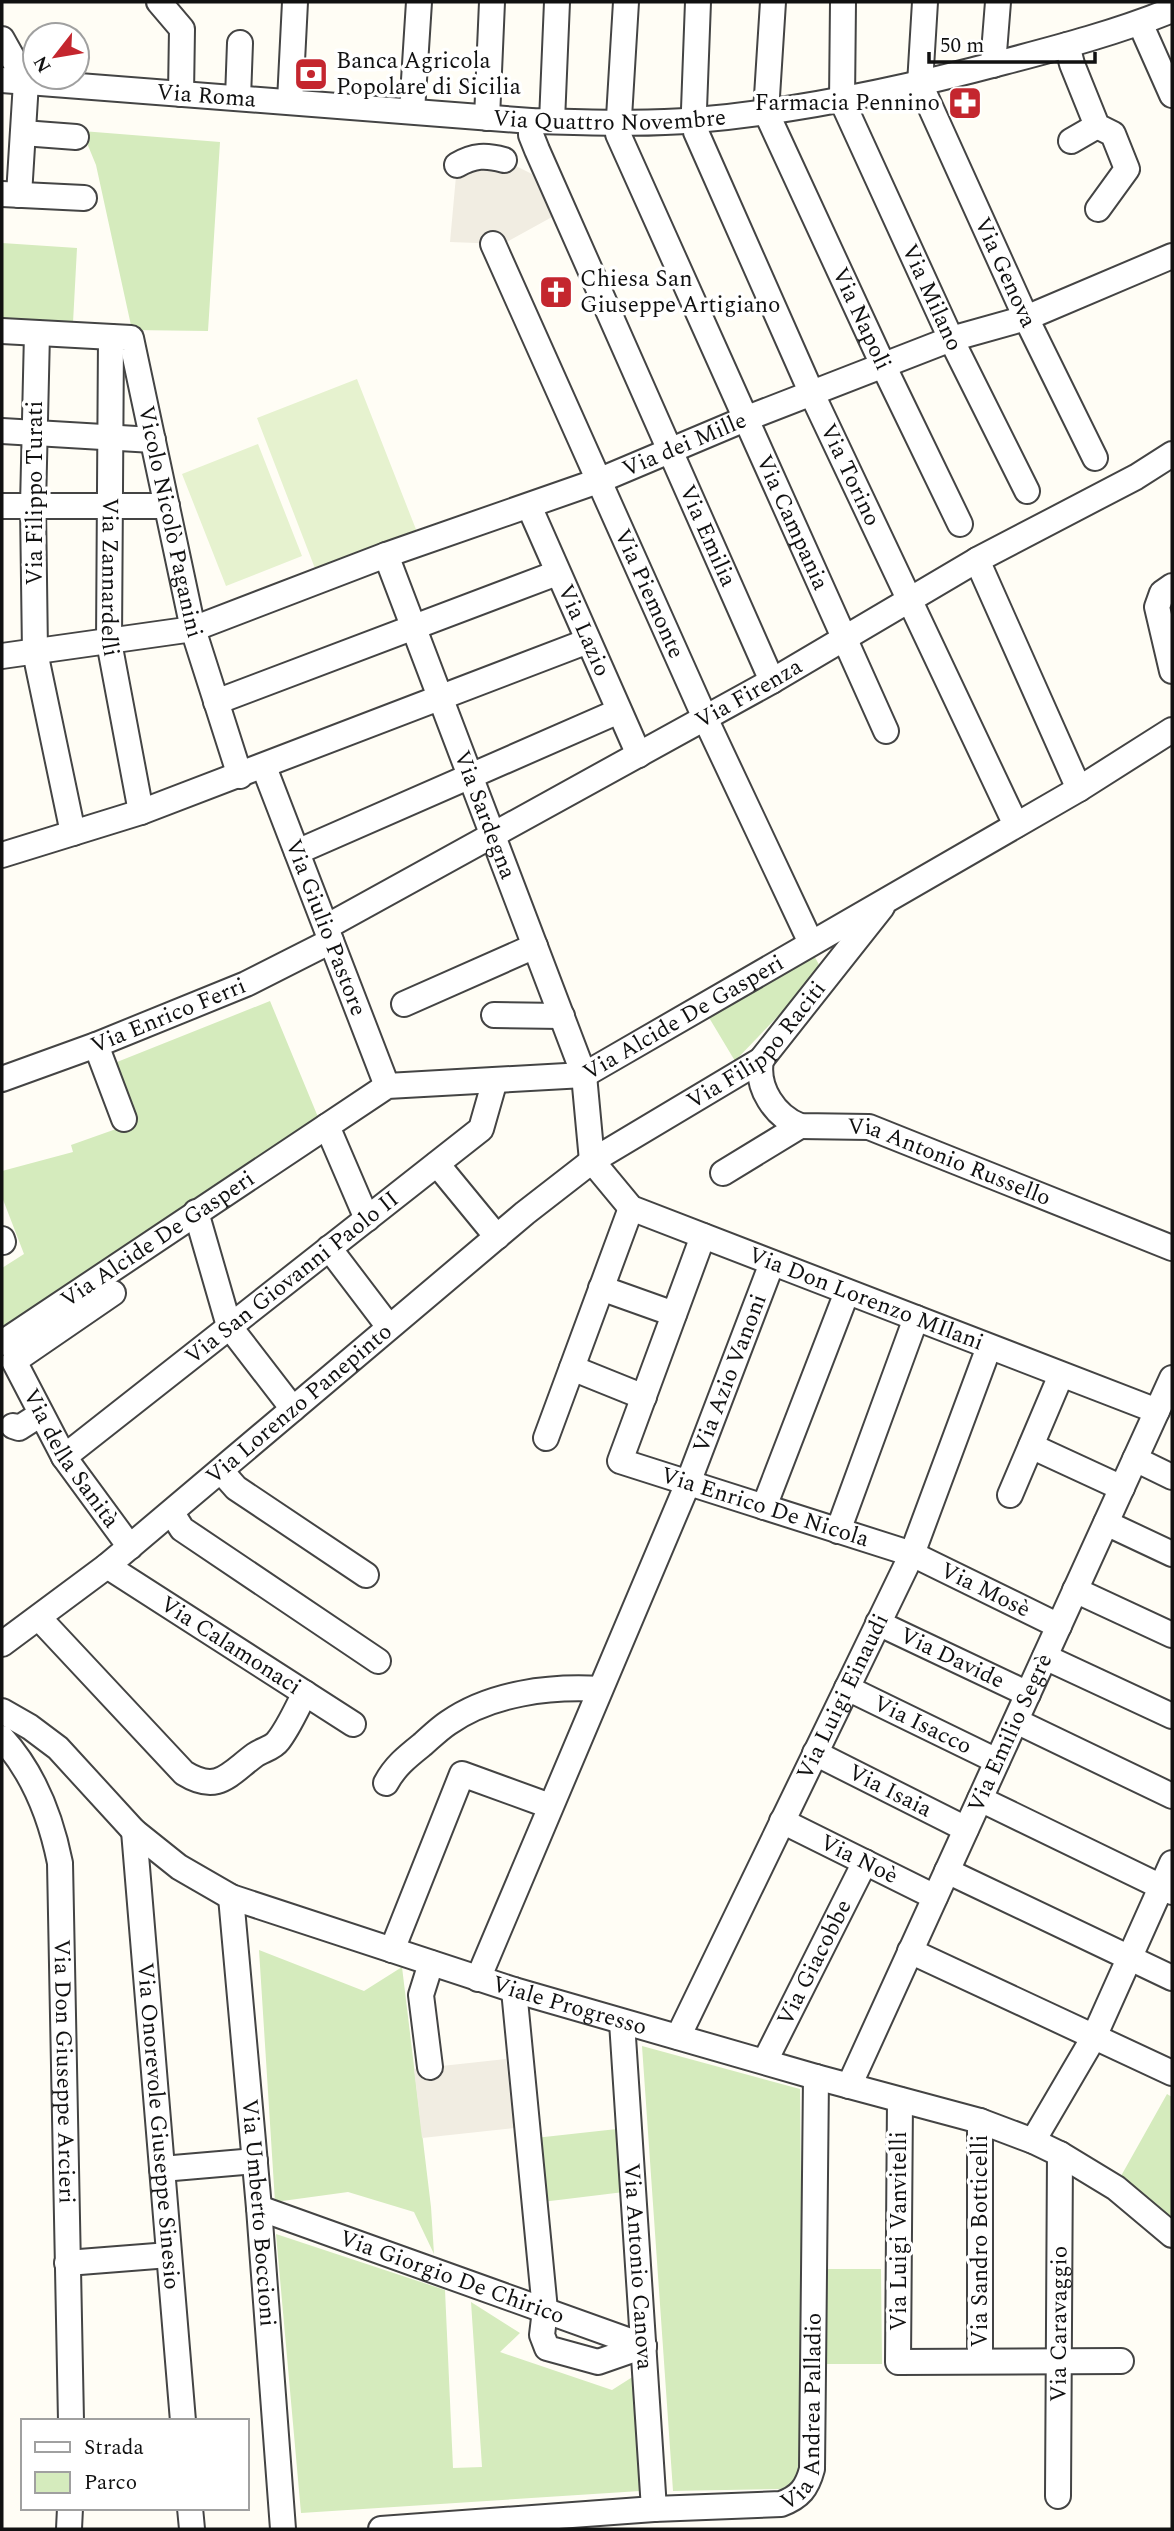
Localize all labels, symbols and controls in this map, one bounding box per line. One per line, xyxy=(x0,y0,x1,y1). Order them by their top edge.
north arrow xyxy=(21,21,91,91)
scale bar xyxy=(929,21,1095,65)
text: 50 m xyxy=(940,30,984,62)
place label: Banca Agricola Popolare di Sicilia xyxy=(336,44,521,105)
text: N xyxy=(26,50,59,78)
bank icon: Banca Agricola Popolare di Sicilia xyxy=(292,55,330,93)
street label: Via Roma xyxy=(155,75,257,117)
pharmacy icon: Farmacia Pennino xyxy=(946,84,984,122)
place label: Farmacia Pennino xyxy=(755,86,940,121)
street label: Via Quattro Novembre xyxy=(491,100,728,140)
street label: Via Genova xyxy=(965,211,1046,334)
street label: Via Milano xyxy=(892,238,972,357)
street label: Via Napoli xyxy=(823,261,901,376)
place label: Chiesa San Giuseppe Artigiano xyxy=(580,262,780,323)
church icon: Chiesa San Giuseppe Artigiano xyxy=(537,273,575,311)
street label: Via Filippo Turati xyxy=(18,401,53,585)
street label: Vicolo Nicolò Paganini xyxy=(128,402,212,642)
street label: Via dei Mille xyxy=(617,403,752,486)
street label: Via Torino xyxy=(811,417,890,532)
street label: Via Campania xyxy=(747,449,838,596)
street label: Via Emilia xyxy=(670,479,746,592)
street label: Via Zannardelli xyxy=(91,497,129,660)
street label: Via Piemonte xyxy=(605,523,694,664)
street label: Via Lazio xyxy=(548,579,620,682)
street label: Via Firenza xyxy=(689,649,809,738)
street label: Via Sardegna xyxy=(445,745,525,884)
street label: Via Giulio Pastore xyxy=(276,834,376,1021)
street label: Via Alcide De Gasperi xyxy=(576,946,791,1090)
street label: Via Enrico Ferri xyxy=(85,968,251,1063)
street label: Via Filippo Raciti xyxy=(680,973,835,1118)
street label: Via Antonio Russello xyxy=(847,1109,1056,1215)
street label: Via Alcide De Gasperi xyxy=(53,1162,262,1317)
street label: Via San Giovanni Paolo II xyxy=(177,1182,407,1373)
street label: Via Don Lorenzo MIlani xyxy=(743,1237,989,1360)
street label: Via Azio Vanoni xyxy=(684,1289,776,1458)
street label: Via Lorenzo Panepinto xyxy=(198,1315,400,1493)
street label: Via della Sanità xyxy=(14,1382,128,1535)
street label: Via Enrico De Nicola xyxy=(656,1458,874,1557)
street label: Via Mosè xyxy=(934,1553,1037,1627)
street label: Via Calamonaci xyxy=(153,1587,308,1704)
street label: Via Luigi Einaudi xyxy=(788,1608,898,1786)
street label: Via Davide xyxy=(894,1618,1010,1698)
street label: Via Emilio Segrè xyxy=(958,1648,1062,1818)
street label: Via Isacco xyxy=(867,1686,978,1764)
street label: Via Isaia xyxy=(842,1755,938,1827)
street label: Via Noè xyxy=(814,1825,904,1893)
street label: Via Giacobbe xyxy=(768,1893,861,2032)
street label: Via Don Giuseppe Arcieri xyxy=(44,1939,84,2204)
street label: Via Onorevole Giuseppe Sinesio xyxy=(127,1961,190,2291)
street label: Viale Progresso xyxy=(487,1966,651,2045)
street label: Via Umberto Boccioni xyxy=(232,2097,285,2328)
street label: Via Luigi Vanvitelli xyxy=(882,2131,917,2331)
street label: Via Sandro Botticelli xyxy=(963,2135,998,2347)
street label: Via Antonio Canova xyxy=(614,2162,662,2371)
street label: Via Giorgio De Chirico xyxy=(334,2221,570,2334)
street label: Via Caravaggio xyxy=(1041,2246,1077,2402)
street label: Via Andrea Palladio xyxy=(774,2312,831,2520)
legend xyxy=(21,2419,248,2510)
text: Strada xyxy=(84,2432,145,2464)
text: Parco xyxy=(84,2467,137,2499)

